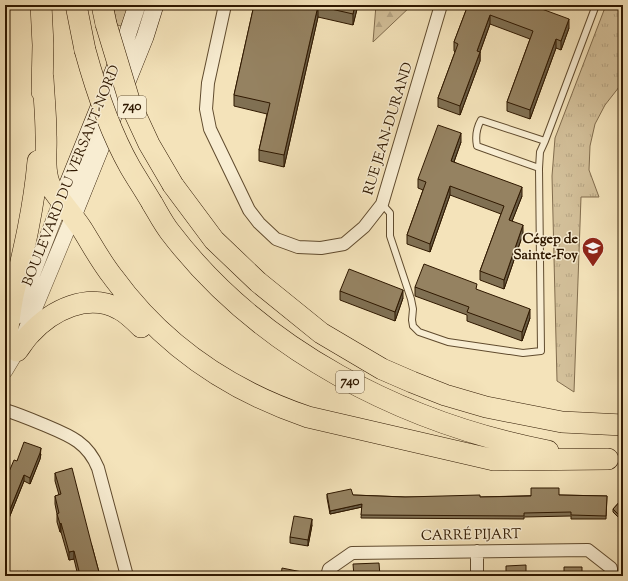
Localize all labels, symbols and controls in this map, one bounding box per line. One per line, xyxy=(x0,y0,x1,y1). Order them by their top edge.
street label: RUE JEAN-DURAND xyxy=(359,60,419,198)
street label: BOULEVARD DU VERSANT-NORD xyxy=(18,62,126,290)
road number: 740 xyxy=(118,96,146,118)
place label: Cégep de Sainte-Foy xyxy=(513,230,578,266)
school or university icon: Cégep de Sainte-Foy xyxy=(580,235,606,268)
road number: 740 xyxy=(336,371,364,393)
street label: CARRÉ PIJART xyxy=(421,525,521,547)

